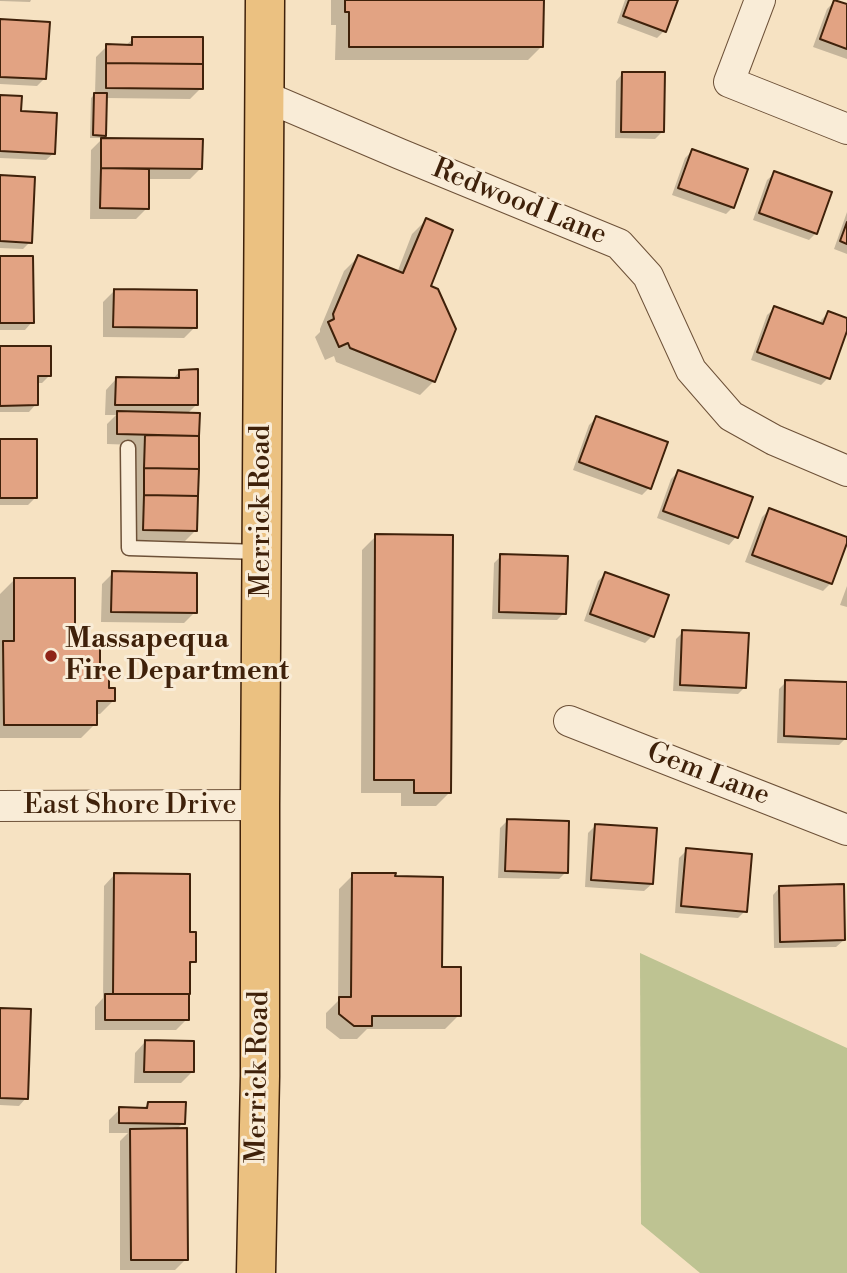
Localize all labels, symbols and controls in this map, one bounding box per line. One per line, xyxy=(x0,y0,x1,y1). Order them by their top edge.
street label: Redwood Lane xyxy=(427,153,611,253)
street label: Merrick Road xyxy=(245,425,279,597)
place label: Massapequa Fire Department xyxy=(65,623,289,689)
marker: Massapequa Fire Department xyxy=(43,648,59,664)
street label: Gem Lane xyxy=(642,736,774,814)
street label: East Shore Drive xyxy=(23,789,237,823)
street label: Merrick Road xyxy=(241,990,277,1164)

